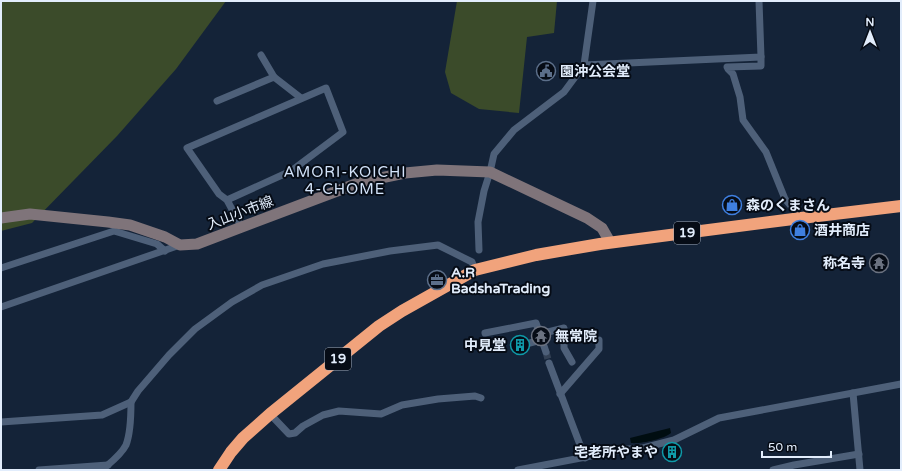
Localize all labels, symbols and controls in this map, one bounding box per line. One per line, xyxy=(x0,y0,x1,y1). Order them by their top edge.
north arrow xyxy=(850,12,890,52)
text: N xyxy=(866,16,874,29)
public building icon: 園沖公会堂 xyxy=(535,60,557,82)
place label: 園沖公会堂 xyxy=(560,63,630,80)
district label: AMORI-KOICHI 4-CHOME xyxy=(283,163,407,198)
street label: 入山小市線 xyxy=(204,193,276,233)
shop icon: 森のくまさん xyxy=(721,194,743,216)
place label: 森のくまさん xyxy=(746,197,830,214)
shop icon: 酒井商店 xyxy=(789,219,811,241)
road number: 19 xyxy=(674,222,700,244)
place label: 酒井商店 xyxy=(814,222,870,239)
temple icon: 称名寺 xyxy=(868,252,890,274)
place label: 称名寺 xyxy=(823,255,865,272)
place label: A.R BadshaTrading xyxy=(451,264,550,297)
office icon: A.R BadshaTrading xyxy=(426,269,448,291)
temple icon: 無常院 xyxy=(530,325,552,347)
place label: 無常院 xyxy=(555,328,597,345)
building icon: 中見堂 xyxy=(509,334,531,356)
place label: 中見堂 xyxy=(464,337,506,354)
road number: 19 xyxy=(325,348,351,370)
scale bar xyxy=(762,433,831,459)
text: 50 m xyxy=(768,440,797,454)
building icon: 宅老所やまや xyxy=(661,441,683,463)
place label: 宅老所やまや xyxy=(574,444,658,461)

